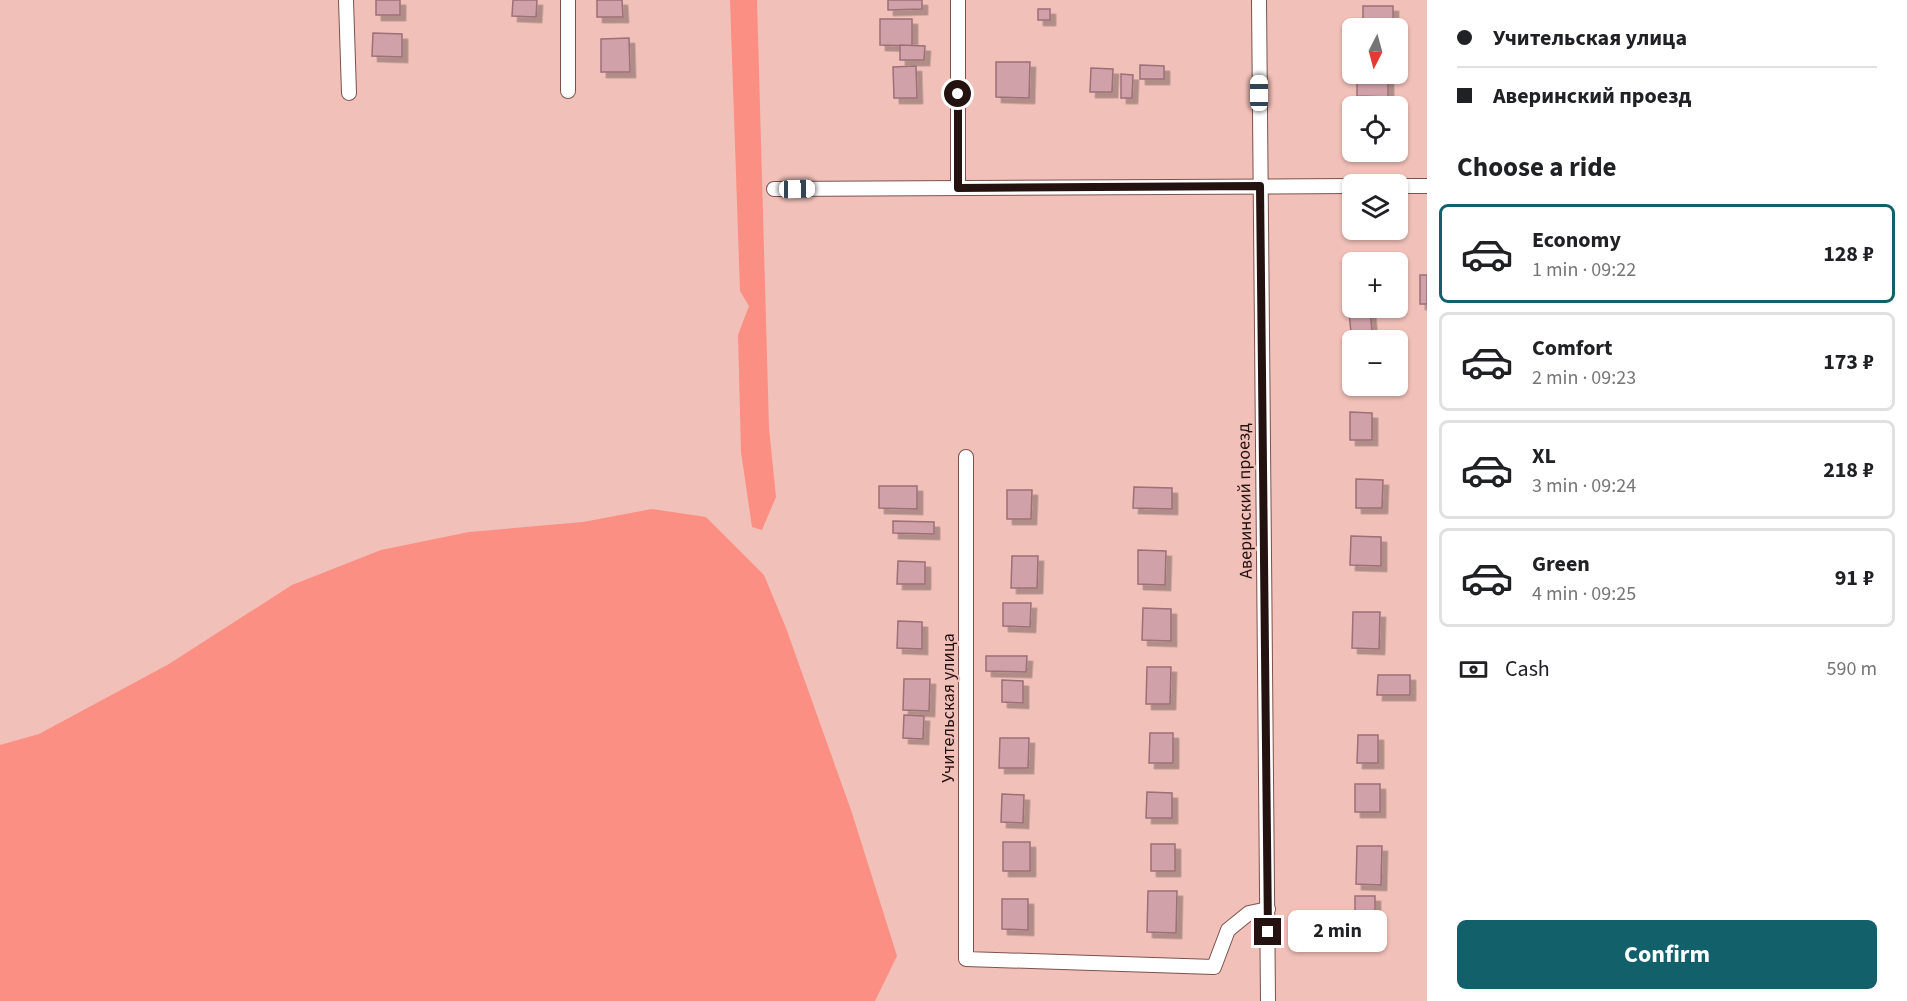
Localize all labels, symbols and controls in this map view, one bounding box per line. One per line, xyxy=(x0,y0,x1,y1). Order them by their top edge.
north arrow xyxy=(1342,18,1408,84)
map controls xyxy=(1342,18,1408,396)
text: Учительская улица xyxy=(1493,22,1687,54)
car xyxy=(1250,75,1268,111)
route start xyxy=(944,80,971,107)
text: Аверинский проезд xyxy=(1493,80,1691,112)
button: locate xyxy=(1342,96,1408,162)
text: Choose a ride xyxy=(1457,148,1617,187)
button: layers xyxy=(1342,174,1408,240)
car xyxy=(779,180,815,198)
text: Economy xyxy=(1532,224,1621,256)
icon: car xyxy=(1460,227,1514,281)
text: 128 ₽ xyxy=(1823,238,1874,270)
button: + xyxy=(1342,252,1408,318)
text: 1 min · 09:22 xyxy=(1532,256,1636,284)
button: − xyxy=(1342,330,1408,396)
text: Comfort xyxy=(1532,332,1613,364)
icon: car xyxy=(1460,335,1514,389)
text: 173 ₽ xyxy=(1823,346,1874,378)
text: 2 min · 09:23 xyxy=(1532,364,1636,392)
street label: Аверинский проезд xyxy=(1231,423,1259,579)
text: XL xyxy=(1532,440,1556,472)
icon: car xyxy=(1460,443,1514,497)
text: 218 ₽ xyxy=(1823,454,1874,486)
text: 3 min · 09:24 xyxy=(1532,472,1636,500)
text: Green xyxy=(1532,548,1590,580)
icon: car xyxy=(1460,551,1514,605)
text: 91 ₽ xyxy=(1835,562,1874,594)
text: 4 min · 09:25 xyxy=(1532,580,1636,608)
street label: Учительская улица xyxy=(936,633,961,783)
icon: cash xyxy=(1457,653,1490,686)
text: Cash xyxy=(1505,653,1550,685)
text: 590 m xyxy=(1827,655,1877,683)
callout: 2 min xyxy=(1289,911,1388,953)
text: 2 min xyxy=(1313,917,1362,945)
route end xyxy=(1254,918,1281,945)
button: Confirm xyxy=(1457,920,1877,989)

